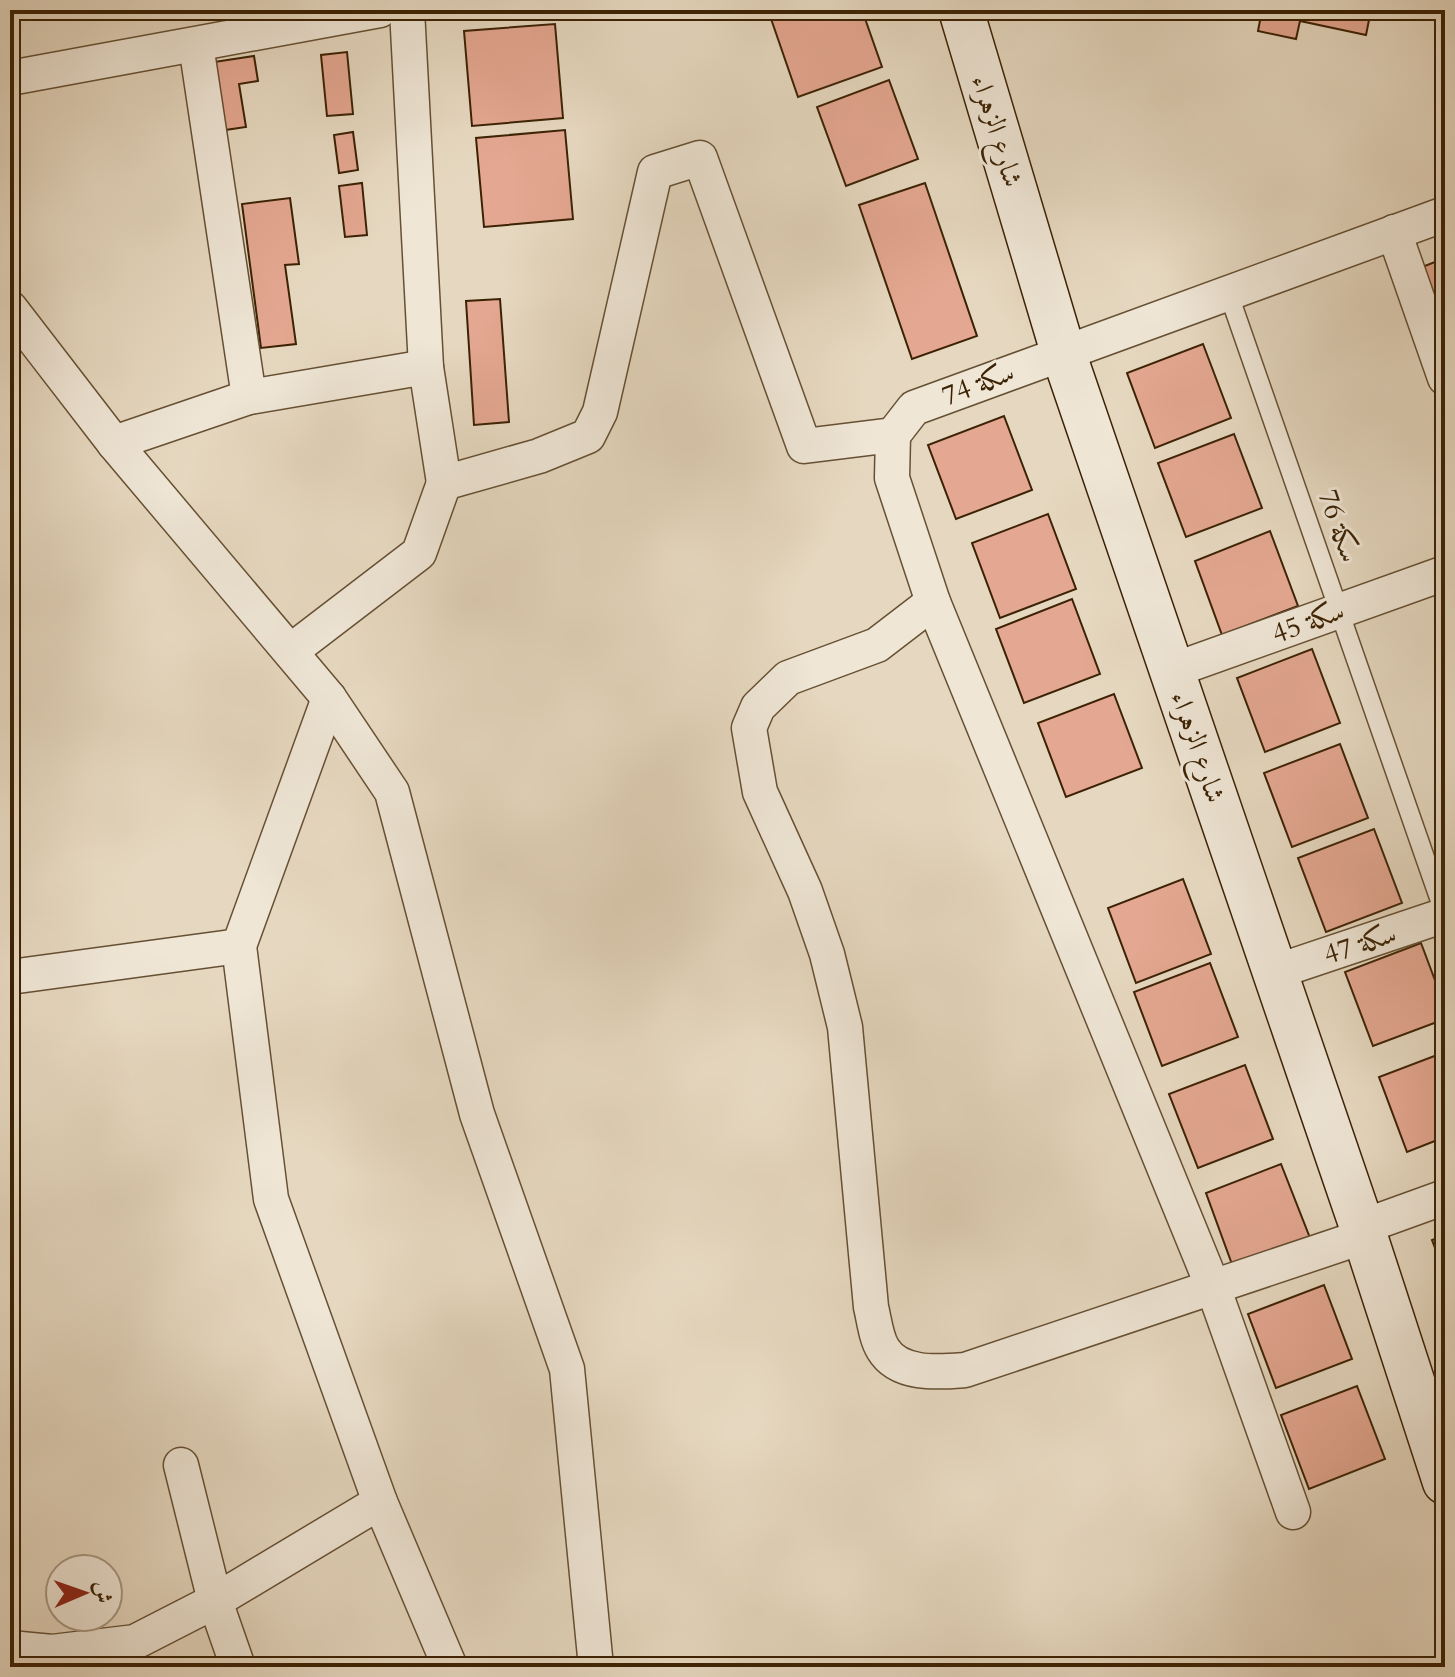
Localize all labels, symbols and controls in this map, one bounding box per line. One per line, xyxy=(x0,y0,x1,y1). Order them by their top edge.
street label: شارع الزهراء xyxy=(958,70,1032,193)
street label: سكة 74 xyxy=(936,353,1020,415)
street label: سكة 76 xyxy=(1309,485,1369,567)
street label: سكة 45 xyxy=(1267,591,1349,653)
street label: شارع الزهراء xyxy=(1157,686,1235,809)
street label: سكة 47 xyxy=(1319,914,1401,974)
north arrow xyxy=(44,1553,124,1633)
text: ش xyxy=(88,1581,118,1604)

